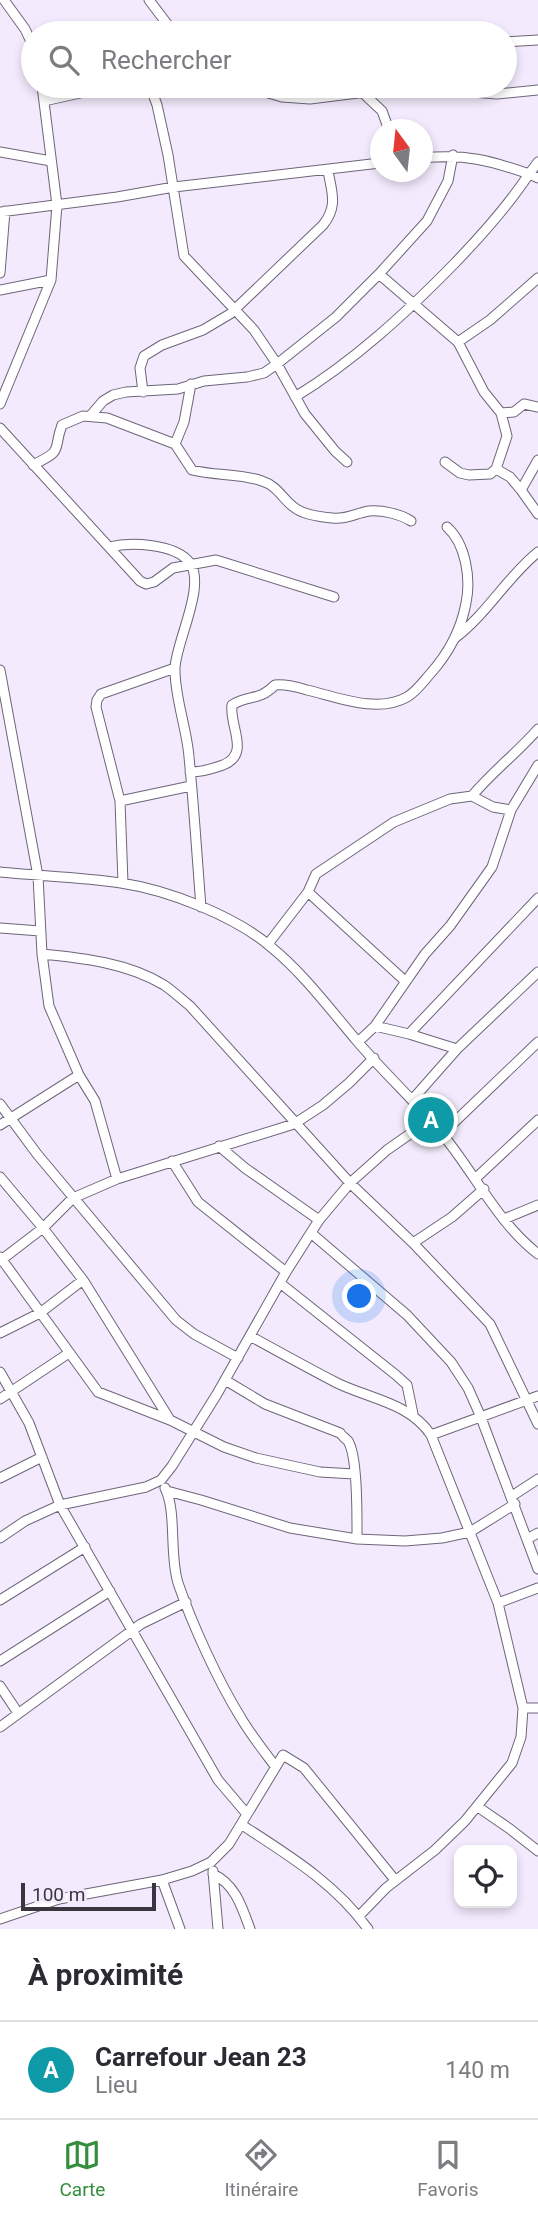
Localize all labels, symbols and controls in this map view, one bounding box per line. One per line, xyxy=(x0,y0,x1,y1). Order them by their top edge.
search box xyxy=(21,21,517,98)
icon: search xyxy=(45,41,83,79)
text: Rechercher xyxy=(101,45,232,75)
north arrow xyxy=(370,119,433,182)
pin: A xyxy=(408,1094,454,1146)
your location xyxy=(342,1279,376,1313)
map controls xyxy=(454,1845,517,1908)
button: locate xyxy=(454,1845,517,1908)
scale bar xyxy=(21,1880,156,1912)
text: 100 m xyxy=(32,1883,85,1906)
text: À proximité xyxy=(28,1957,183,1992)
text: Carrefour Jean 23 xyxy=(95,2042,307,2072)
text: A xyxy=(43,2057,59,2084)
text: 140 m xyxy=(445,2057,510,2084)
text: Lieu xyxy=(95,2072,138,2099)
tab: Carte xyxy=(60,2136,105,2201)
tab: Itinéraire xyxy=(224,2136,298,2201)
tab: Favoris xyxy=(417,2136,479,2201)

